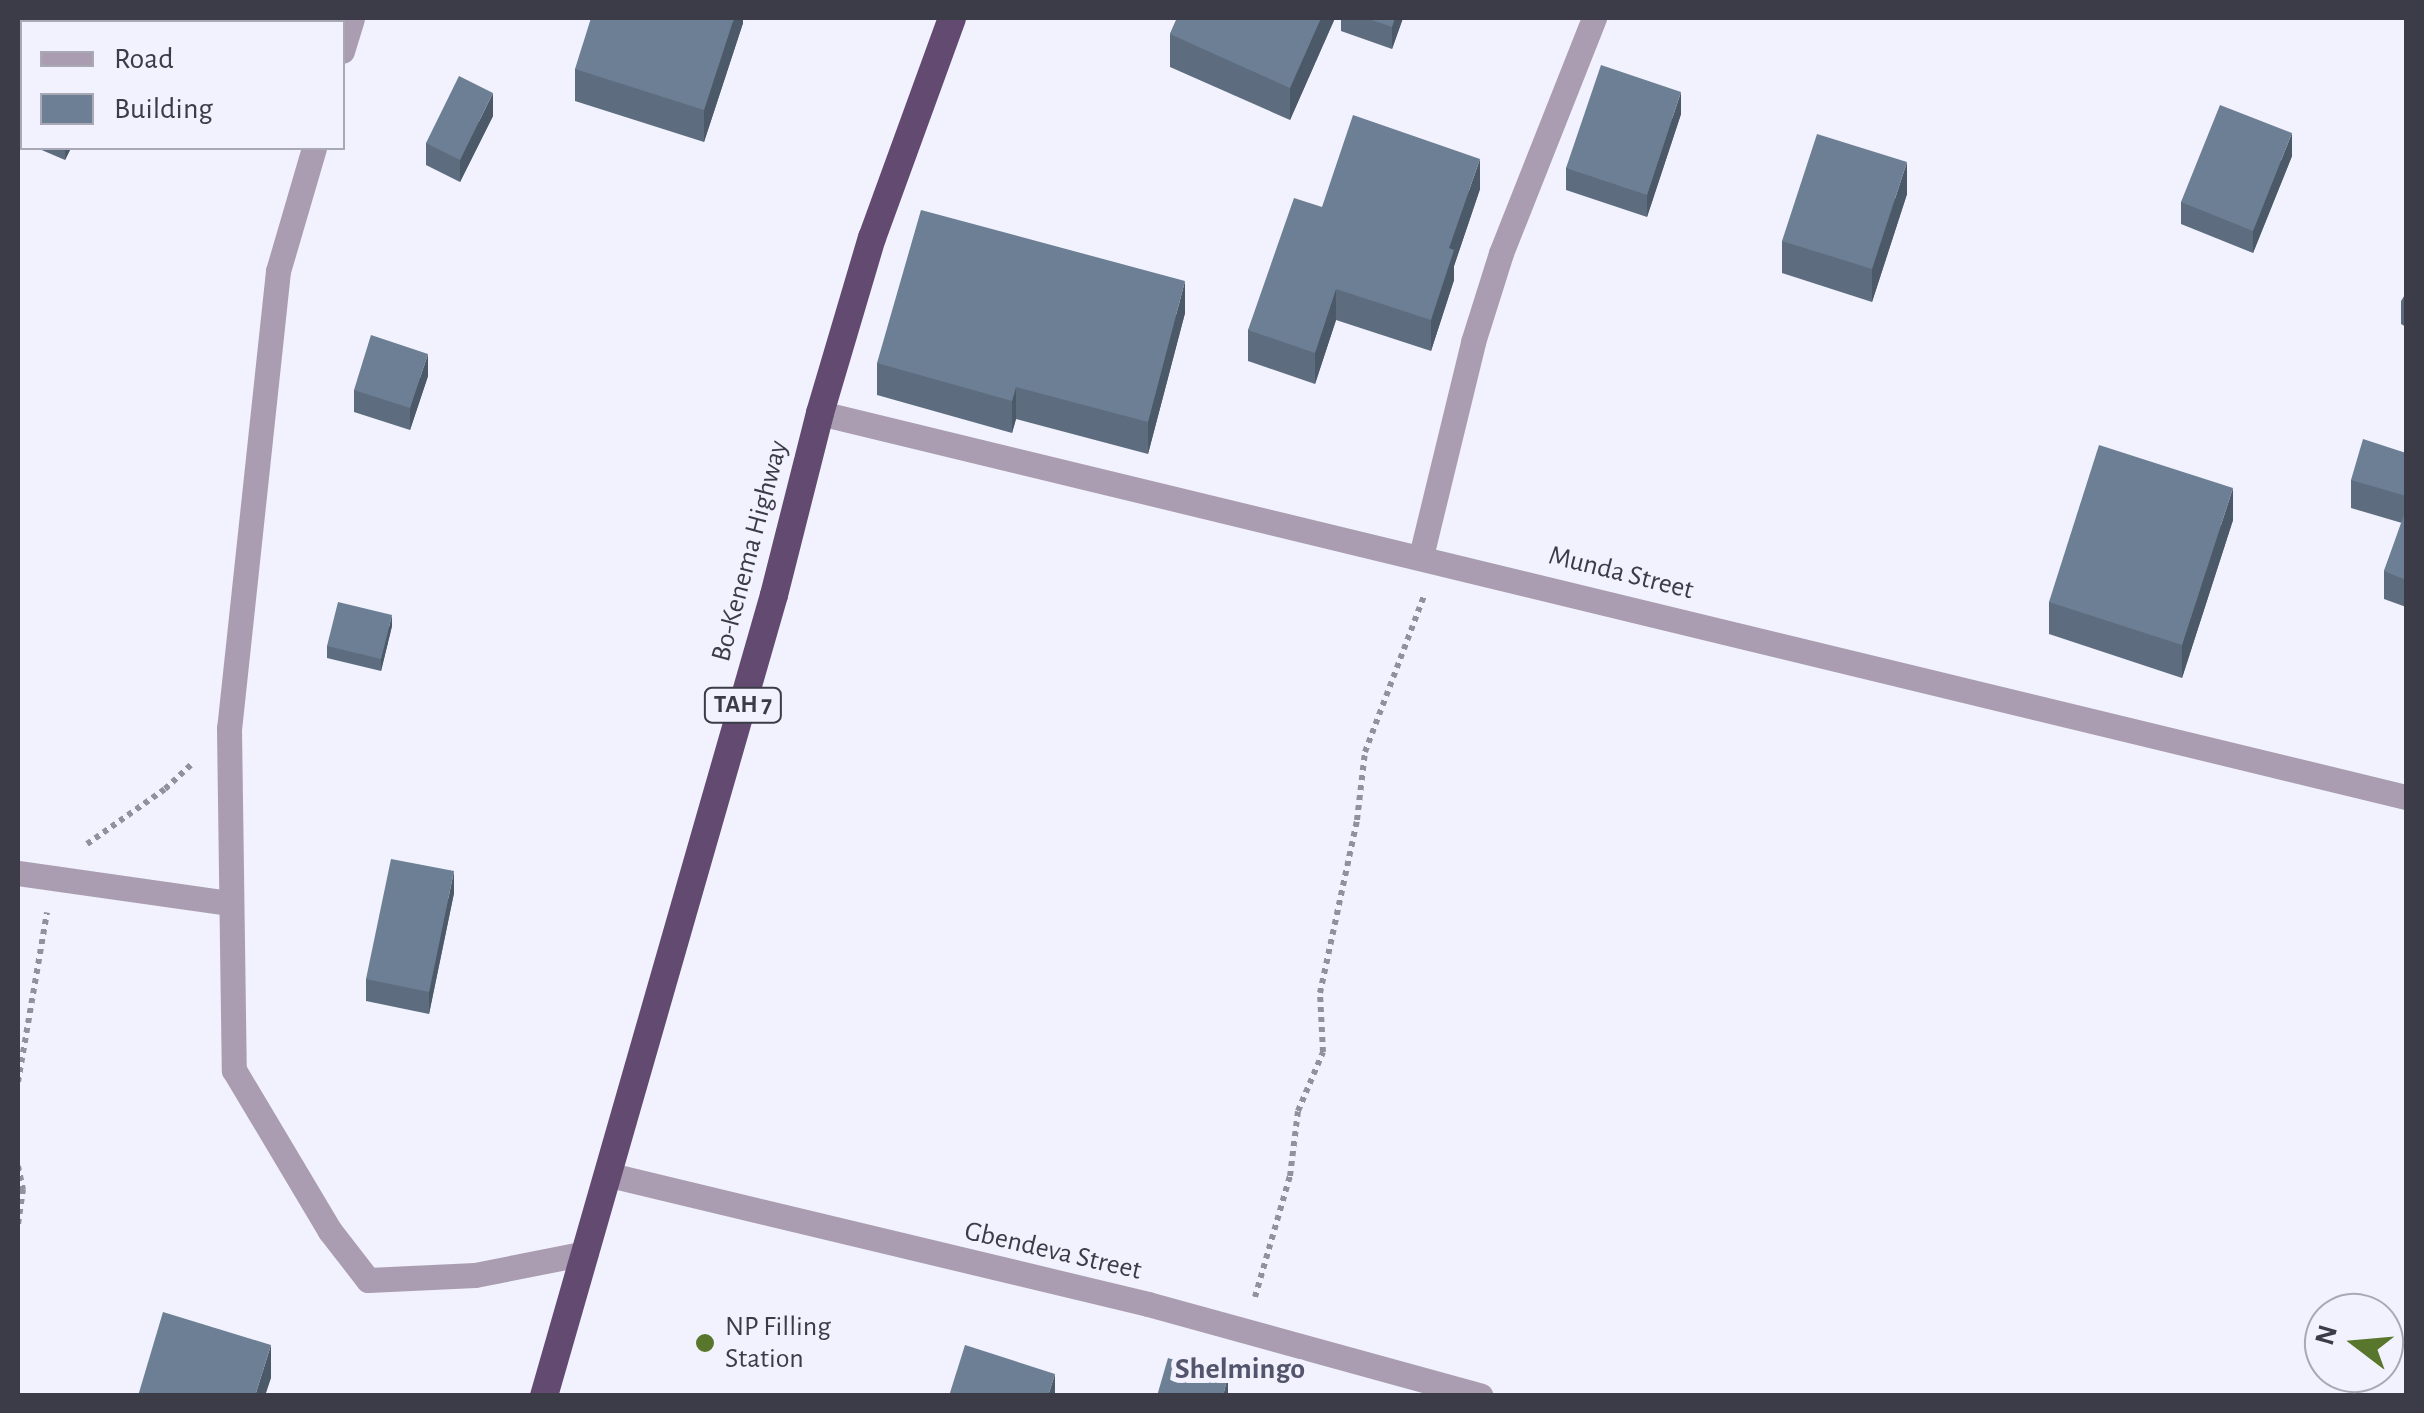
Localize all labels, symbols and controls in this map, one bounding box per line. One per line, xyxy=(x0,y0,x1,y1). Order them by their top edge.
legend xyxy=(20,20,345,150)
text: Road xyxy=(114,44,174,74)
text: Building xyxy=(114,94,213,124)
street label: Bo-Kenema Highway xyxy=(704,437,796,665)
street label: Munda Street xyxy=(1545,539,1697,607)
road number: TAH 7 xyxy=(703,685,783,725)
street label: Gbendeva Street xyxy=(961,1214,1145,1288)
north arrow xyxy=(2304,1293,2404,1393)
place label: NP Filling Station xyxy=(725,1310,831,1376)
text: N xyxy=(2311,1322,2343,1348)
marker: NP Filling Station xyxy=(694,1332,716,1354)
district label: Shelmingo xyxy=(1175,1351,1305,1387)

